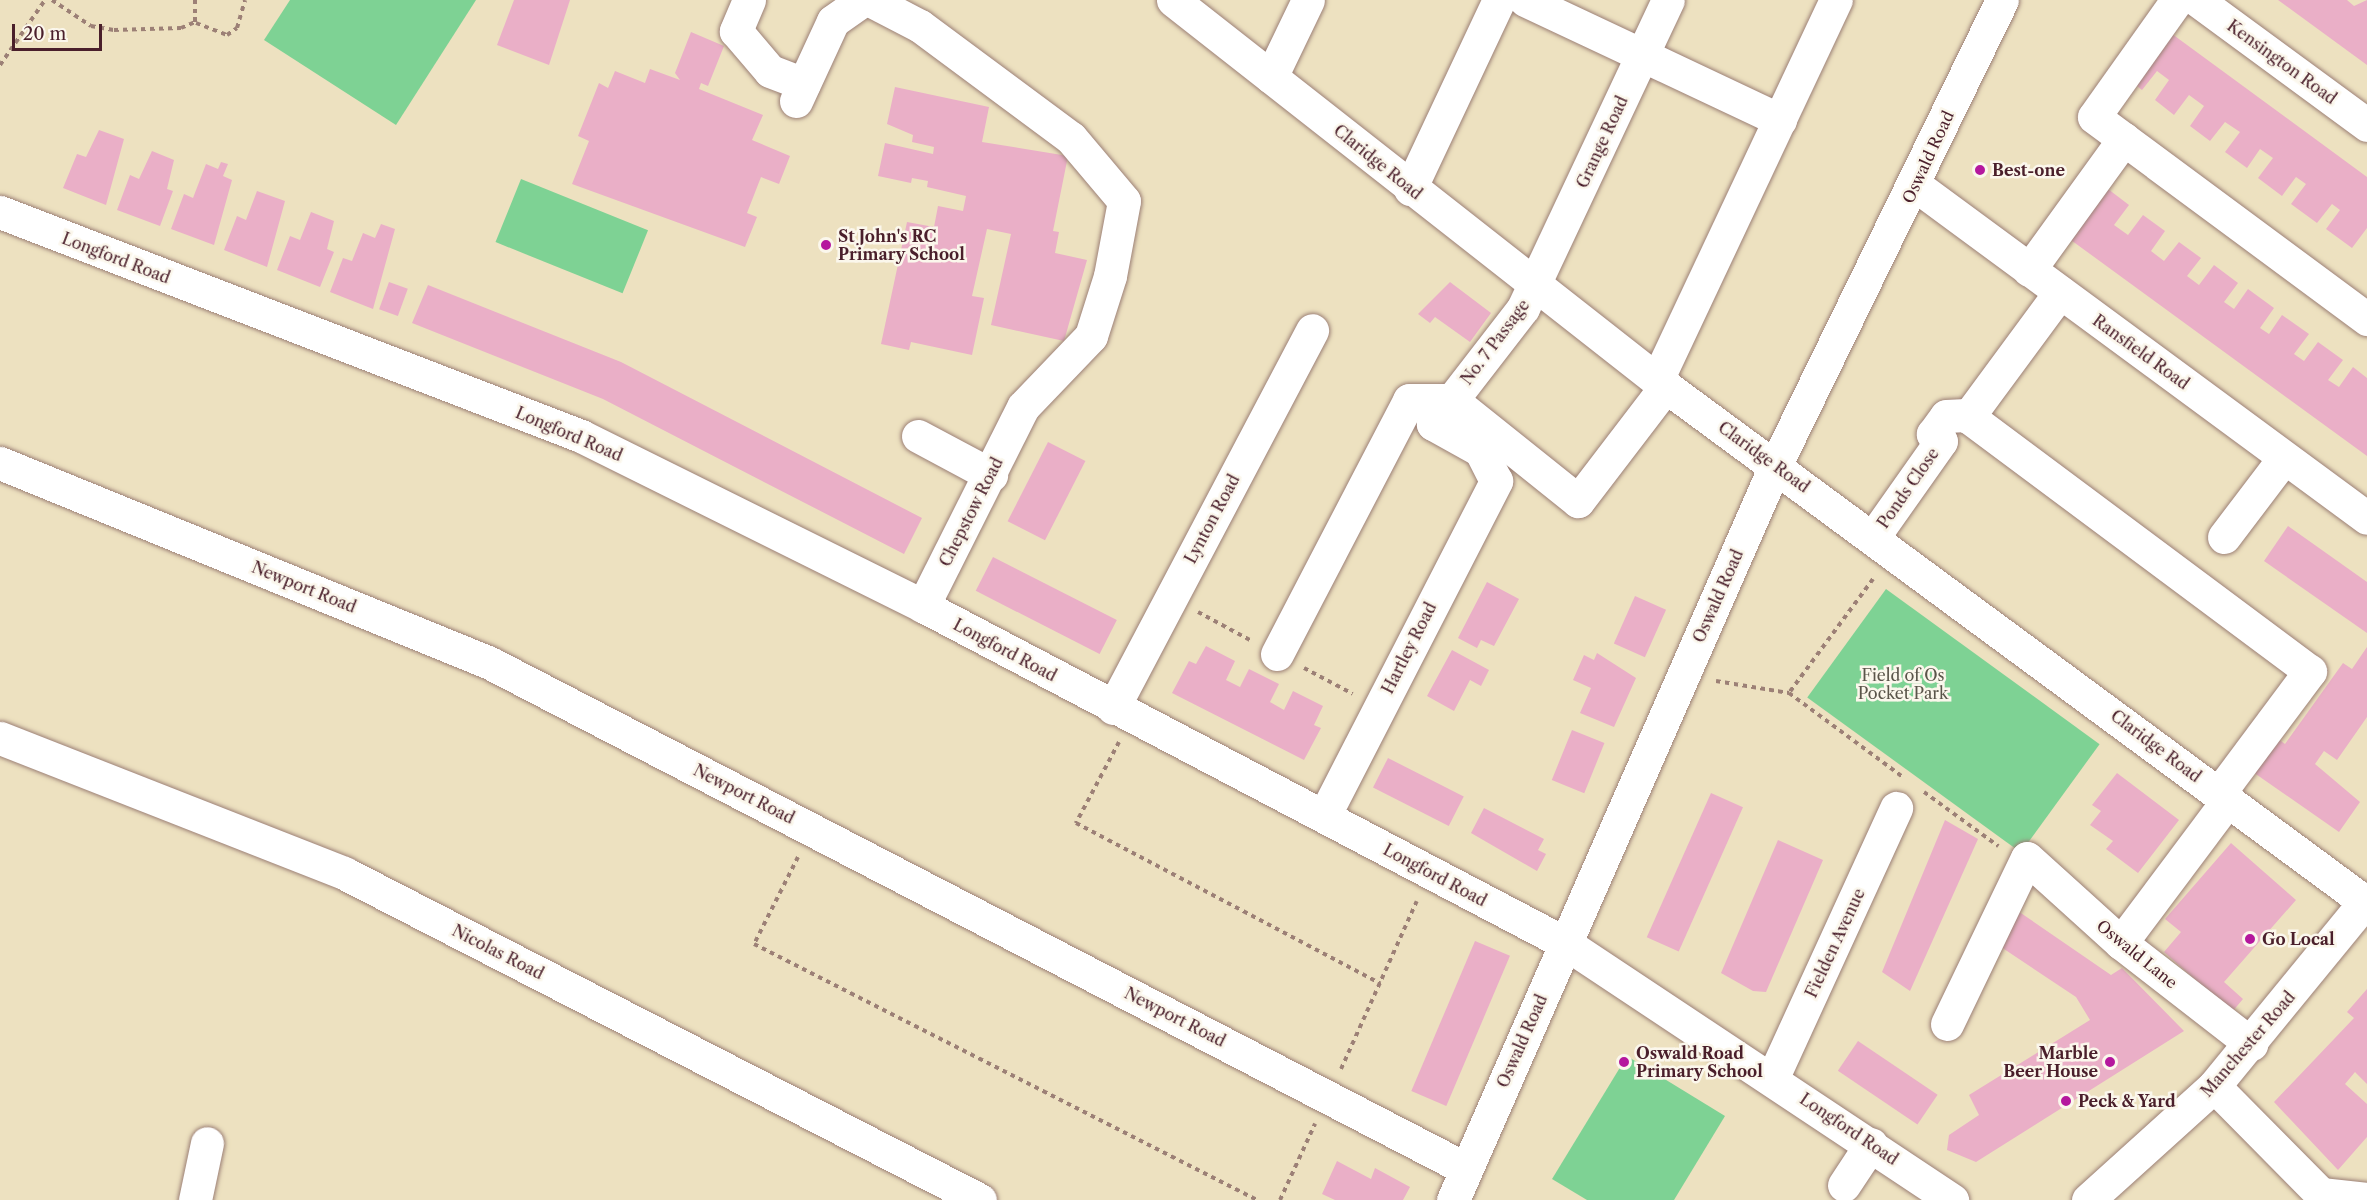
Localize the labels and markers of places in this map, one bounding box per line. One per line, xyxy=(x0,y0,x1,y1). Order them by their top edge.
place label: Best-one xyxy=(1992,160,2065,180)
marker: Best-one xyxy=(1973,163,1987,177)
place label: St John's RC Primary School xyxy=(838,226,965,264)
marker: St John's RC Primary School xyxy=(819,238,833,252)
place label: Go Local xyxy=(2262,929,2335,949)
marker: Go Local xyxy=(2243,932,2257,946)
place label: Oswald Road Primary School xyxy=(1636,1043,1763,1081)
place label: Marble Beer House xyxy=(2003,1043,2098,1081)
marker: Oswald Road Primary School xyxy=(1617,1055,1631,1069)
marker: Marble Beer House xyxy=(2103,1055,2117,1069)
place label: Peck & Yard xyxy=(2078,1091,2177,1111)
marker: Peck & Yard xyxy=(2059,1094,2073,1108)

